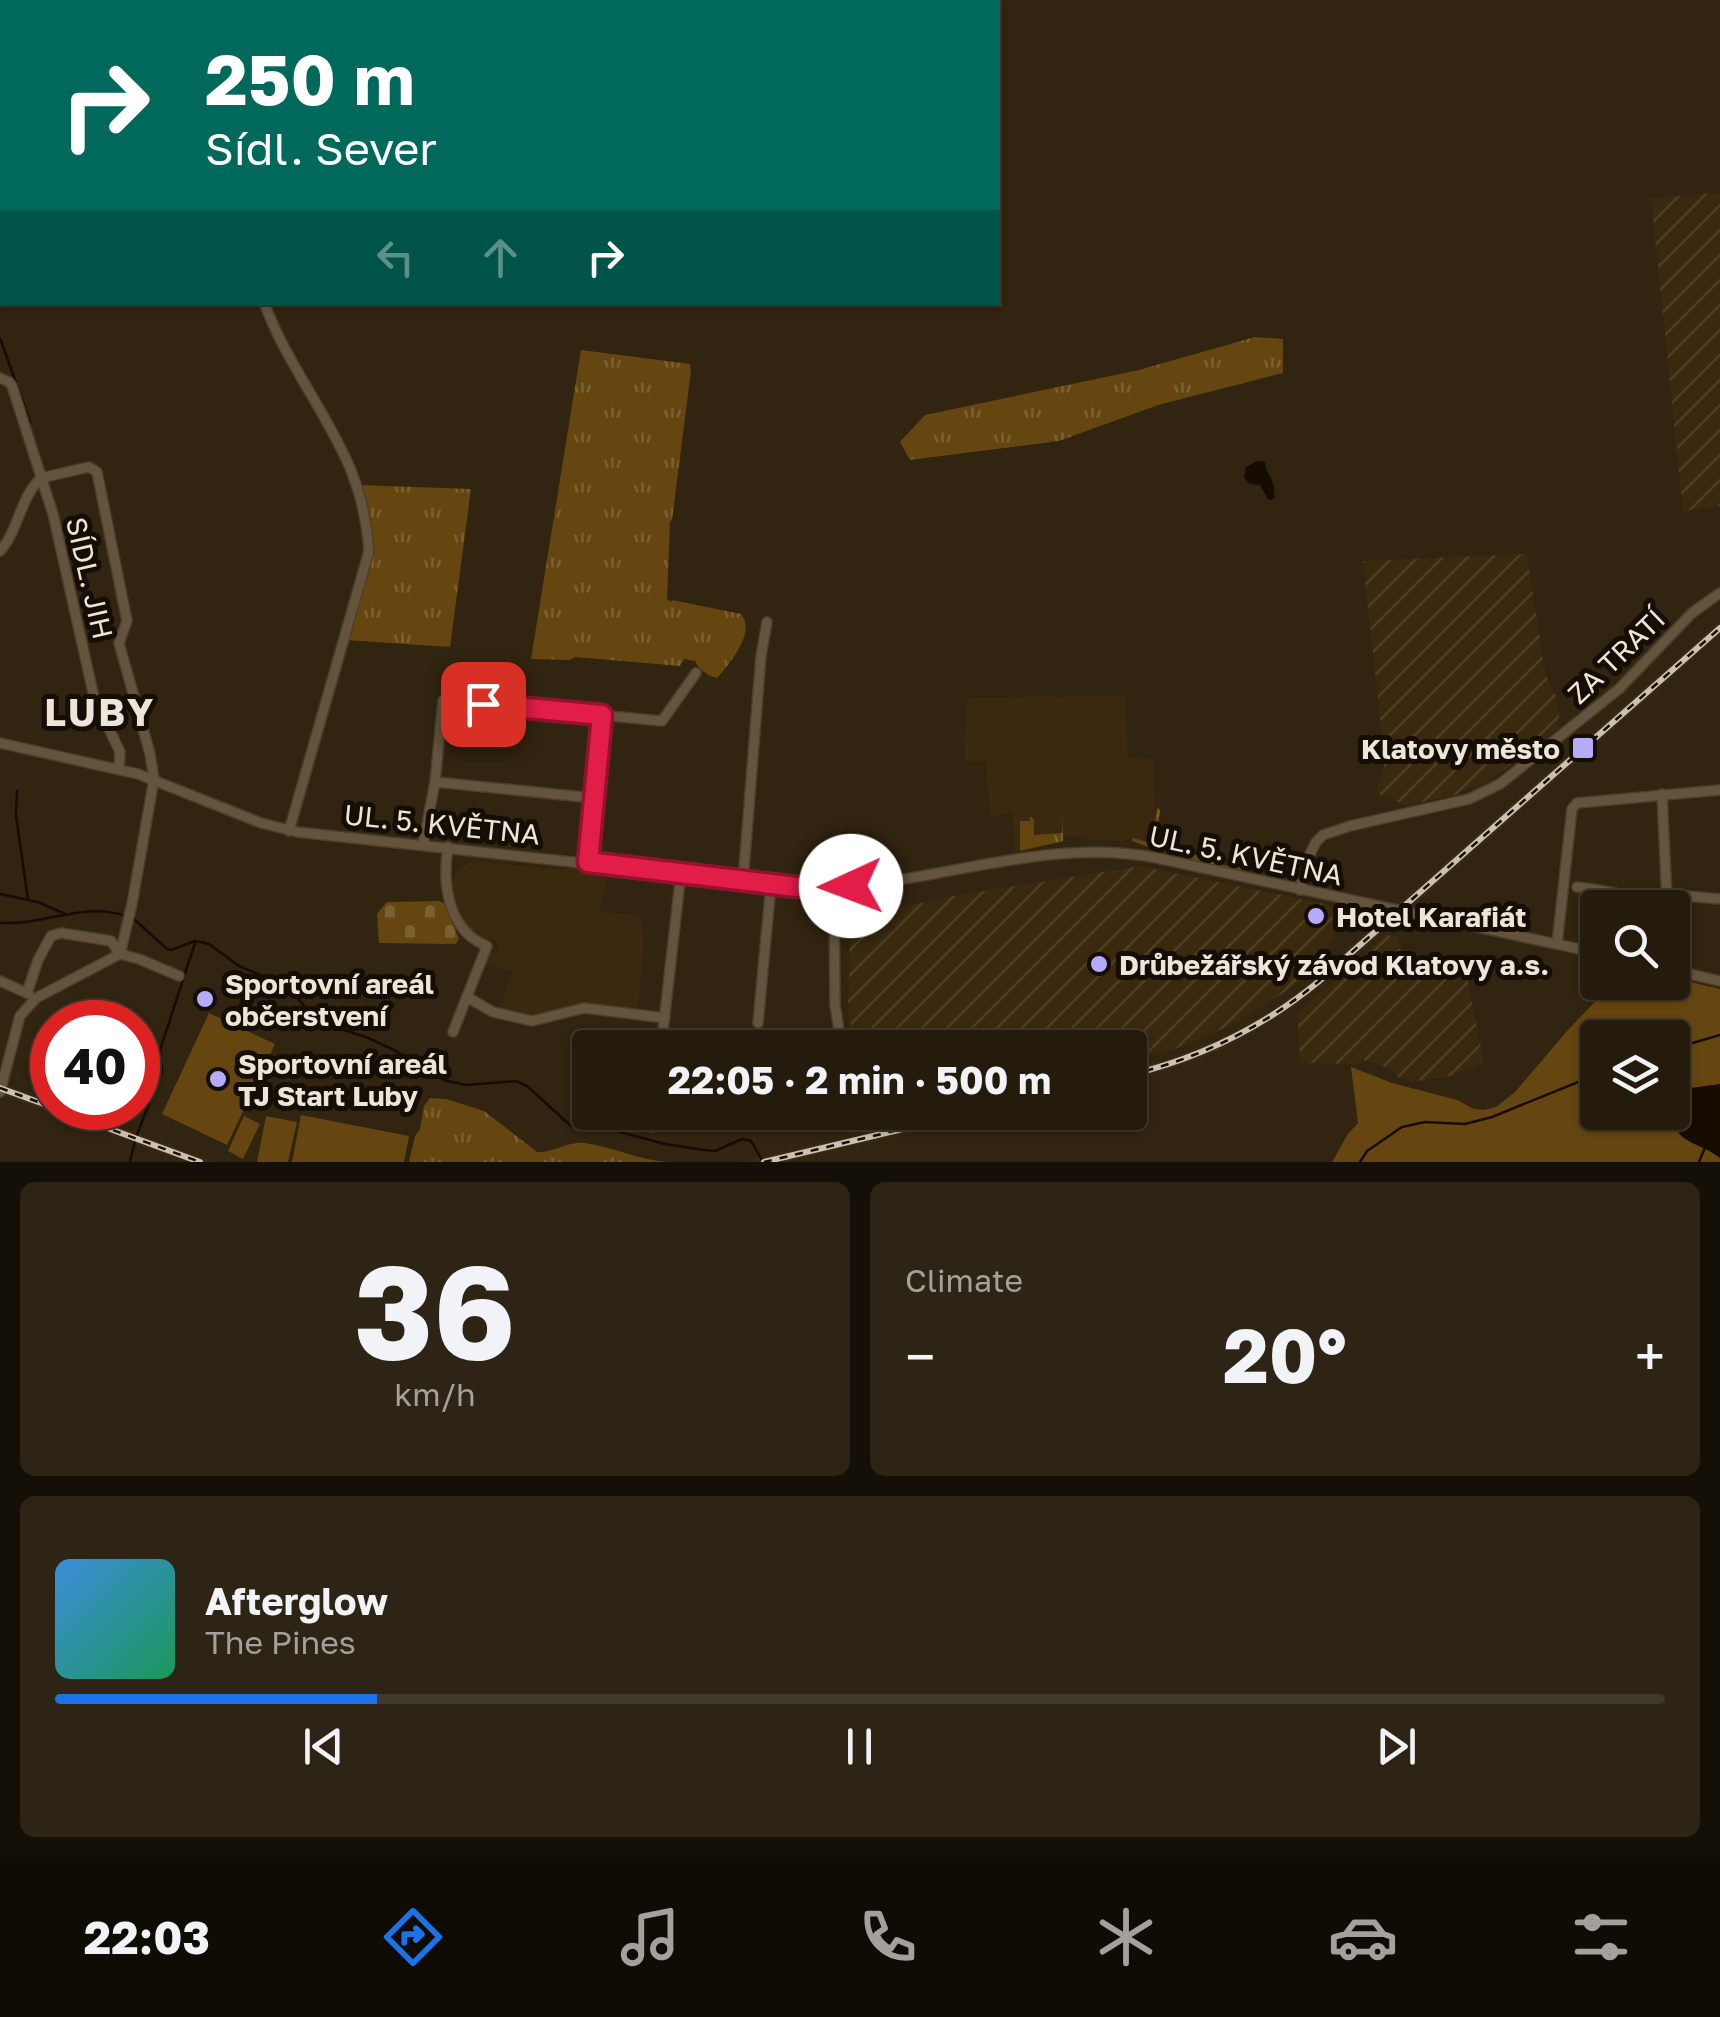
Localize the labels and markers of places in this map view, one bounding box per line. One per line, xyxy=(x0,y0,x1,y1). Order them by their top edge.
pin xyxy=(441,662,526,747)
place label: Klatovy město xyxy=(1361,732,1560,765)
marker: Klatovy město xyxy=(1570,735,1596,761)
place label: Hotel Karafiát xyxy=(1336,900,1526,933)
marker: Hotel Karafiát xyxy=(1305,905,1327,927)
place label: Drůbežářský závod Klatovy a.s. xyxy=(1119,948,1549,981)
marker: Drůbežářský závod Klatovy a.s. xyxy=(1088,953,1110,975)
place label: Sportovní areál občerstvení xyxy=(225,967,434,1032)
marker: Sportovní areál občerstvení xyxy=(194,988,216,1010)
place label: Sportovní areál TJ Start Luby xyxy=(238,1047,447,1112)
marker: Sportovní areál TJ Start Luby xyxy=(207,1068,229,1090)

